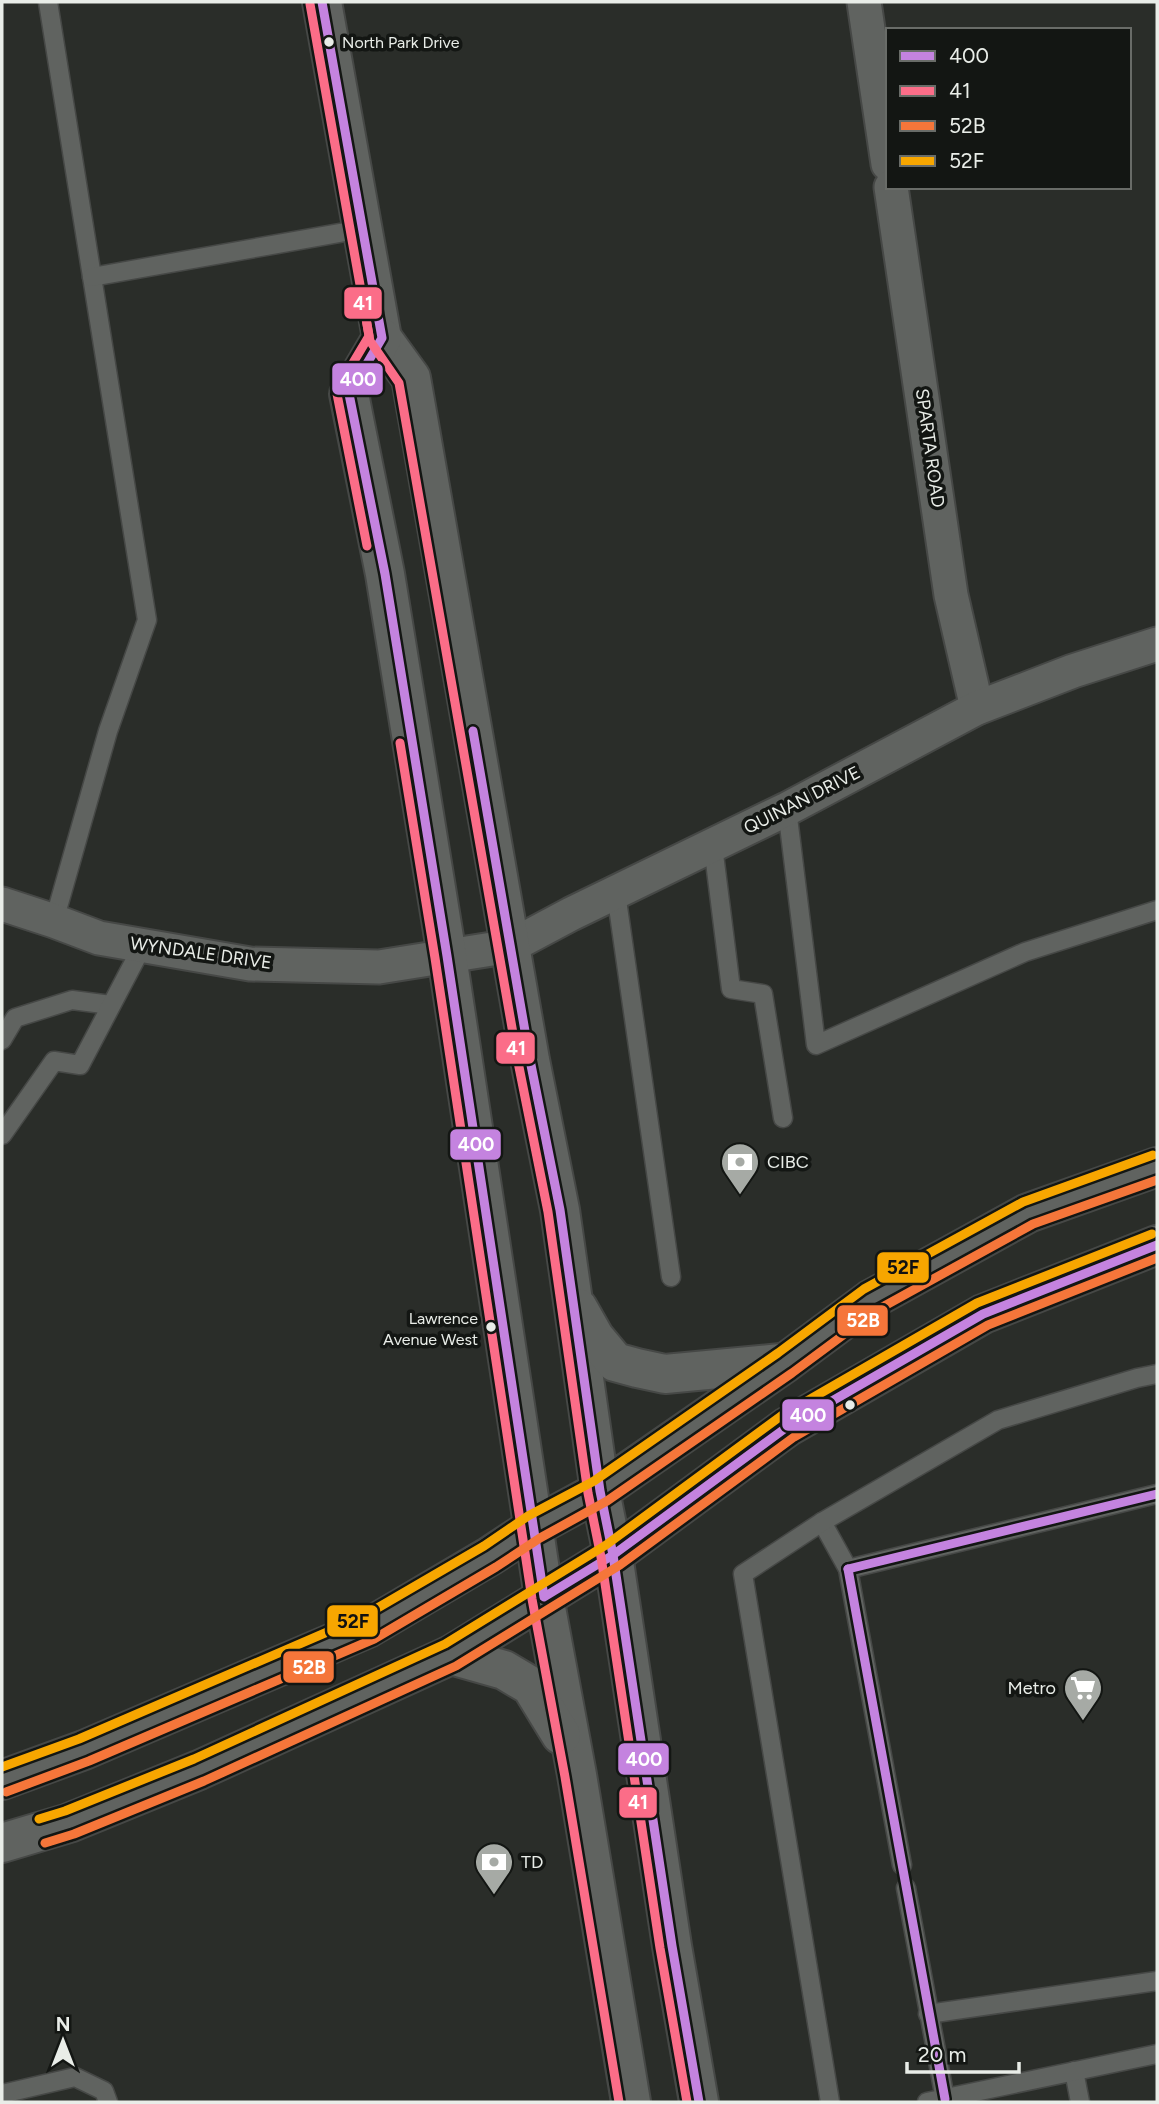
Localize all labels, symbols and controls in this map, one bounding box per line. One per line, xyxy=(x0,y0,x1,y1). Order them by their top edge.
legend xyxy=(886,28,1131,189)
place label: North Park Drive xyxy=(342,33,460,52)
marker: North Park Drive xyxy=(322,35,336,49)
text: 400 xyxy=(949,43,989,68)
text: 41 xyxy=(949,78,971,103)
text: 52B xyxy=(949,113,986,138)
text: 52F xyxy=(949,148,984,173)
line badge: 41 xyxy=(343,286,383,320)
text: 41 xyxy=(353,292,373,315)
line badge: 400 xyxy=(331,362,384,396)
text: 400 xyxy=(340,368,376,391)
street label: SPARTA ROAD xyxy=(911,387,949,509)
street label: QUINAN DRIVE xyxy=(740,761,864,839)
street label: WYNDALE DRIVE xyxy=(129,932,273,974)
line badge: 41 xyxy=(495,1031,536,1065)
text: 41 xyxy=(506,1037,526,1060)
line badge: 400 xyxy=(449,1128,502,1161)
text: 400 xyxy=(458,1133,494,1156)
bank icon: CIBC xyxy=(719,1141,761,1196)
place label: CIBC xyxy=(767,1151,809,1173)
line badge: 52F xyxy=(876,1251,930,1284)
text: 52F xyxy=(887,1256,919,1279)
line badge: 52B xyxy=(836,1304,889,1337)
place label: Lawrence Avenue West xyxy=(383,1309,478,1349)
text: 52B xyxy=(846,1309,880,1332)
marker: Lawrence Avenue West xyxy=(484,1320,498,1334)
line badge: 400 xyxy=(781,1398,835,1432)
unlabelled marker xyxy=(843,1398,857,1412)
text: 400 xyxy=(790,1404,826,1427)
line badge: 52F xyxy=(326,1604,379,1638)
text: 52F xyxy=(337,1610,369,1633)
line badge: 52B xyxy=(282,1650,335,1684)
text: 52B xyxy=(292,1656,326,1679)
supermarket icon: Metro xyxy=(1062,1667,1104,1722)
place label: Metro xyxy=(1008,1677,1056,1699)
line badge: 400 xyxy=(617,1742,670,1776)
text: 400 xyxy=(626,1748,662,1771)
line badge: 41 xyxy=(618,1786,658,1819)
text: 41 xyxy=(628,1791,648,1814)
bank icon: TD xyxy=(473,1841,515,1896)
place label: TD xyxy=(521,1851,543,1873)
north arrow xyxy=(28,2006,98,2076)
text: N xyxy=(56,2013,70,2036)
scale bar xyxy=(907,2030,1019,2074)
text: 20 m xyxy=(918,2042,966,2067)

